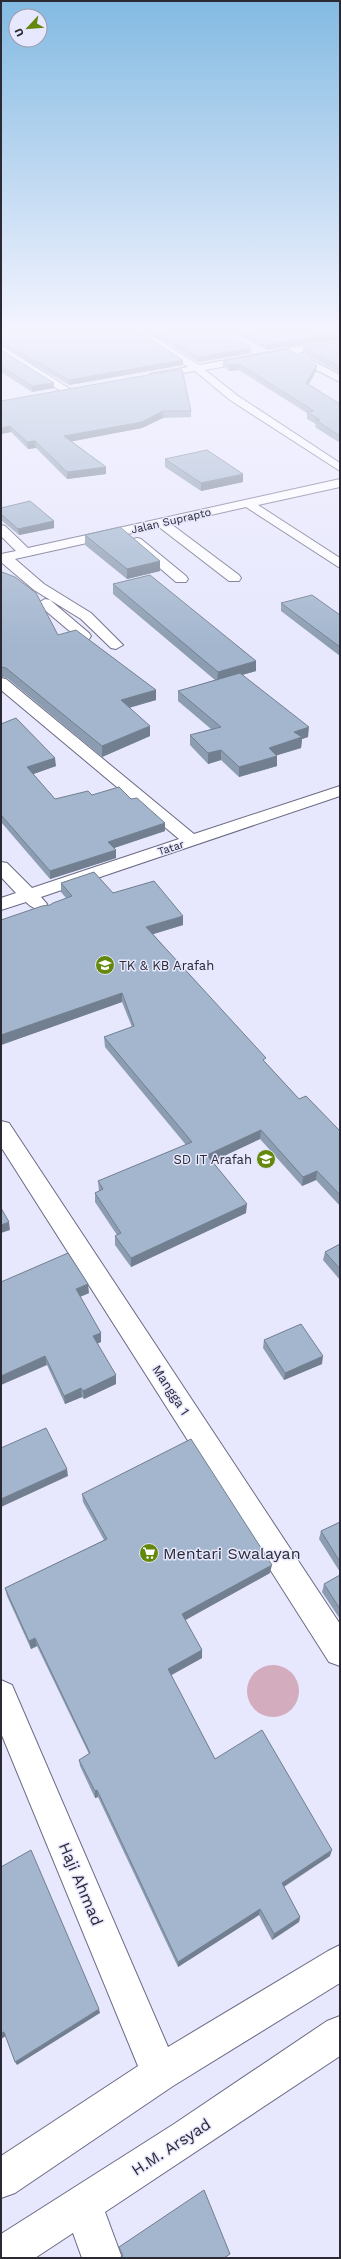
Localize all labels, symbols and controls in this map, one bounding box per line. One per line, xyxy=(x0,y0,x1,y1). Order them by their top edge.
north arrow xyxy=(8,8,48,48)
text: U xyxy=(12,26,27,39)
street label: Jalan Suprapto xyxy=(130,505,212,537)
street label: Tatar xyxy=(156,838,186,858)
school or university icon: TK & KB Arafah xyxy=(94,954,116,976)
place label: TK & KB Arafah xyxy=(119,958,214,973)
school or university icon: SD IT Arafah xyxy=(255,1148,277,1170)
place label: SD IT Arafah xyxy=(173,1152,252,1167)
street label: Mangga 1 xyxy=(149,1362,193,1418)
supermarket icon: Mentari Swalayan xyxy=(138,1542,160,1564)
place label: Mentari Swalayan xyxy=(163,1544,301,1563)
street label: Haji Ahmad xyxy=(55,1839,107,1929)
street label: H.M. Arsyad xyxy=(128,2114,214,2180)

